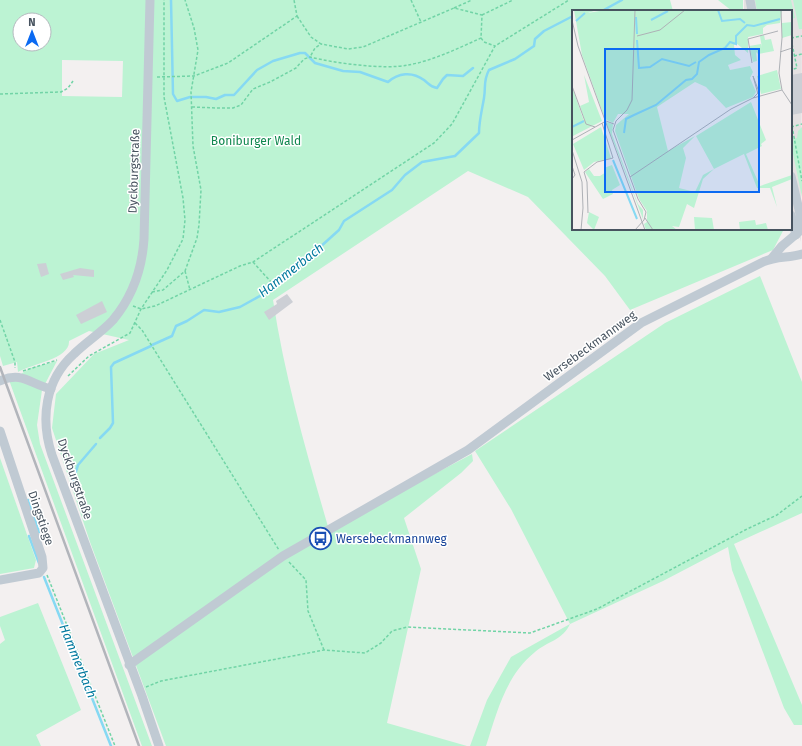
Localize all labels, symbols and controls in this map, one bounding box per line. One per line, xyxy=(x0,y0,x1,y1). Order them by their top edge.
inset map xyxy=(572,10,792,230)
north arrow xyxy=(12,12,52,52)
text: N xyxy=(28,16,36,29)
street label: Dyckburgstraße xyxy=(126,129,142,213)
park label: Boniburger Wald xyxy=(211,134,301,148)
water label: Hammerbach xyxy=(255,240,327,300)
street label: Wersebeckmannweg xyxy=(541,307,640,384)
street label: Dyckburgstraße xyxy=(55,437,95,521)
street label: Dingstiege xyxy=(25,489,57,547)
bus stop icon: Wersebeckmannweg xyxy=(308,526,334,552)
place label: Wersebeckmannweg xyxy=(336,532,447,546)
water label: Hammerbach xyxy=(56,622,100,700)

